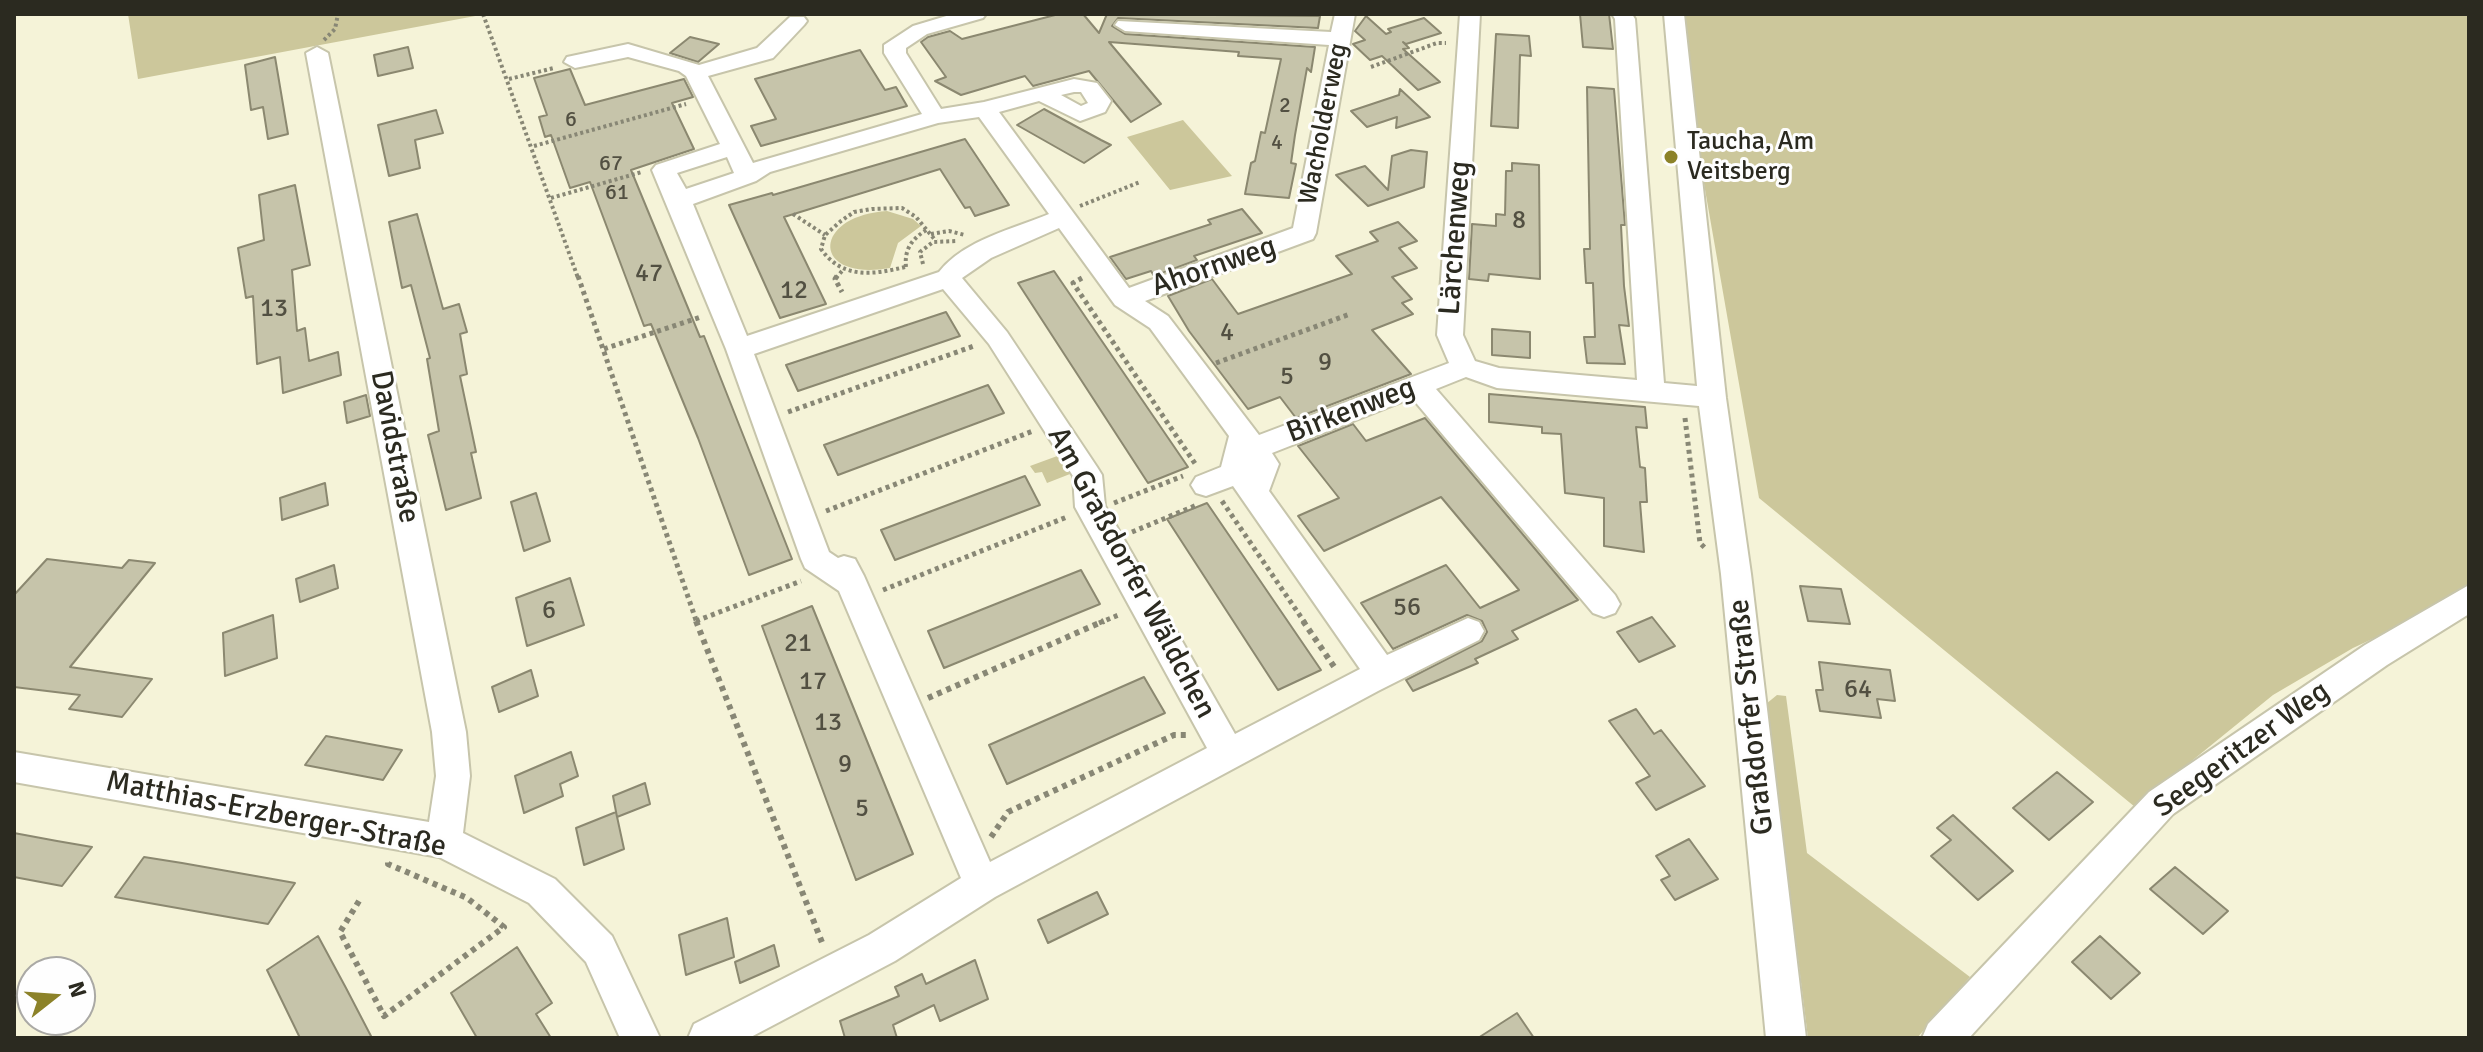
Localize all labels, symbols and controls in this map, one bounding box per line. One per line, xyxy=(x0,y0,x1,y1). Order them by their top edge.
street label: Wacholderweg xyxy=(1293,41,1355,207)
house number: 2 xyxy=(1279,93,1291,119)
house number: 6 xyxy=(565,107,577,133)
place label: Taucha, Am Veitsberg xyxy=(1687,126,1814,188)
house number: 4 xyxy=(1271,130,1283,156)
marker: Taucha, Am Veitsberg xyxy=(1662,148,1680,166)
house number: 67 xyxy=(599,151,623,177)
street label: Lärchenweg xyxy=(1433,160,1479,316)
house number: 61 xyxy=(605,180,629,206)
house number: 8 xyxy=(1512,205,1526,237)
street label: Ahornweg xyxy=(1147,229,1281,305)
house number: 47 xyxy=(635,258,663,290)
house number: 12 xyxy=(780,275,808,307)
house number: 13 xyxy=(260,293,288,325)
house number: 4 xyxy=(1220,317,1234,349)
house number: 9 xyxy=(1318,347,1332,379)
house number: 5 xyxy=(1280,361,1294,393)
street label: Davidstraße xyxy=(362,368,426,526)
street label: Birkenweg xyxy=(1282,370,1420,452)
street label: Am Graßdorfer Wäldchen xyxy=(1039,421,1223,725)
house number: 56 xyxy=(1393,592,1421,624)
house number: 6 xyxy=(542,595,556,627)
street label: Graßdorfer Straße xyxy=(1722,597,1782,837)
house number: 21 xyxy=(784,628,812,660)
house number: 17 xyxy=(799,666,827,698)
house number: 64 xyxy=(1844,674,1872,706)
street label: Seegeritzer Weg xyxy=(2147,674,2337,826)
house number: 13 xyxy=(814,707,842,739)
house number: 9 xyxy=(838,749,852,781)
street label: Matthias-Erzberger-Straße xyxy=(103,764,449,866)
house number: 5 xyxy=(855,793,869,825)
north arrow xyxy=(16,956,96,1036)
text: N xyxy=(62,978,93,1001)

